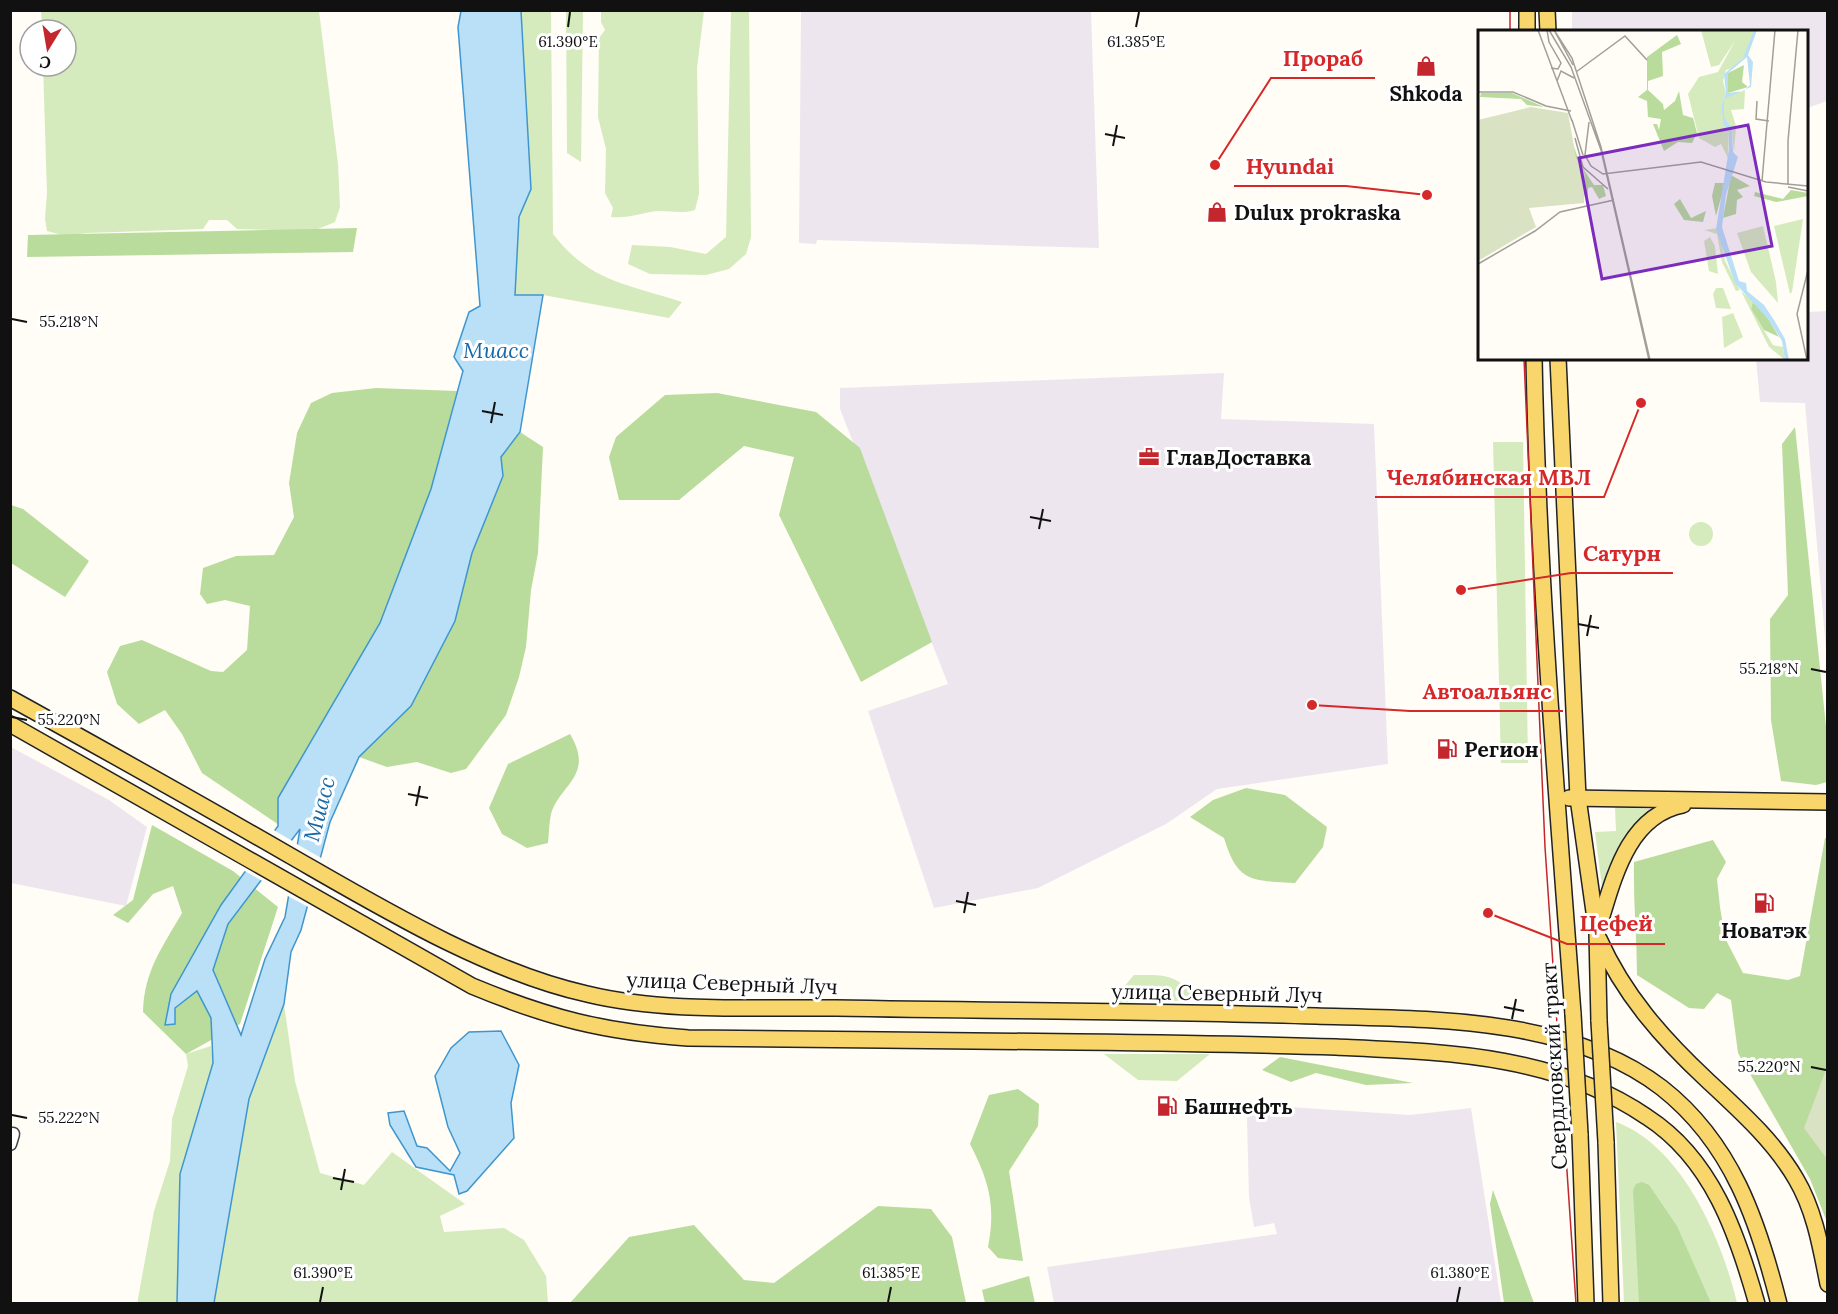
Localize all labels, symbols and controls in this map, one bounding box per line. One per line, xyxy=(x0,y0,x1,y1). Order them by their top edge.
north arrow xyxy=(18,18,78,78)
inset map xyxy=(1478,30,1808,360)
text: 61.390°E xyxy=(538,32,598,51)
text: 61.385°E xyxy=(1107,32,1165,51)
callout: Прораб xyxy=(1271,38,1375,78)
text: Прораб xyxy=(1283,44,1363,72)
text: С xyxy=(38,52,52,74)
shop icon: Shkoda xyxy=(1414,54,1438,78)
place label: Shkoda xyxy=(1390,80,1462,107)
callout: Hyundai xyxy=(1234,146,1346,186)
text: Hyundai xyxy=(1246,152,1334,180)
place label: Dulux prokraska xyxy=(1234,199,1401,226)
shop icon: Dulux prokraska xyxy=(1205,200,1229,224)
text: 55.218°N xyxy=(39,312,99,331)
water label: Миасс xyxy=(463,336,529,364)
place label: ГлавДоставка xyxy=(1166,444,1311,471)
office icon: ГлавДоставка xyxy=(1137,445,1161,469)
callout: Челябинская МВЛ xyxy=(1375,457,1604,497)
text: Челябинская МВЛ xyxy=(1387,463,1591,491)
callout: Сатурн xyxy=(1571,533,1673,573)
text: Сатурн xyxy=(1583,539,1661,567)
text: 55.218°N xyxy=(1739,659,1799,678)
callout: Автоальянс xyxy=(1410,671,1563,711)
text: Автоальянс xyxy=(1422,677,1552,705)
text: 55.220°N xyxy=(38,710,100,729)
place label: Регион xyxy=(1464,736,1539,763)
fuel station icon: Регион xyxy=(1435,737,1459,761)
water label: Миасс xyxy=(297,773,341,845)
fuel station icon: Новатэк xyxy=(1752,891,1776,915)
callout: Цефей xyxy=(1567,904,1665,944)
text: Цефей xyxy=(1579,909,1653,937)
place label: Новатэк xyxy=(1721,917,1808,944)
street label: Свердловский тракт xyxy=(1535,962,1573,1170)
street label: улица Северный Луч xyxy=(626,966,838,1000)
street label: улица Северный Луч xyxy=(1111,978,1323,1008)
text: 55.220°N xyxy=(1738,1057,1800,1076)
place label: Башнефть xyxy=(1184,1093,1293,1120)
fuel station icon: Башнефть xyxy=(1155,1094,1179,1118)
text: 55.222°N xyxy=(38,1108,100,1127)
text: 61.390°E xyxy=(293,1263,353,1282)
text: 61.385°E xyxy=(862,1263,920,1282)
text: 61.380°E xyxy=(1430,1263,1490,1282)

